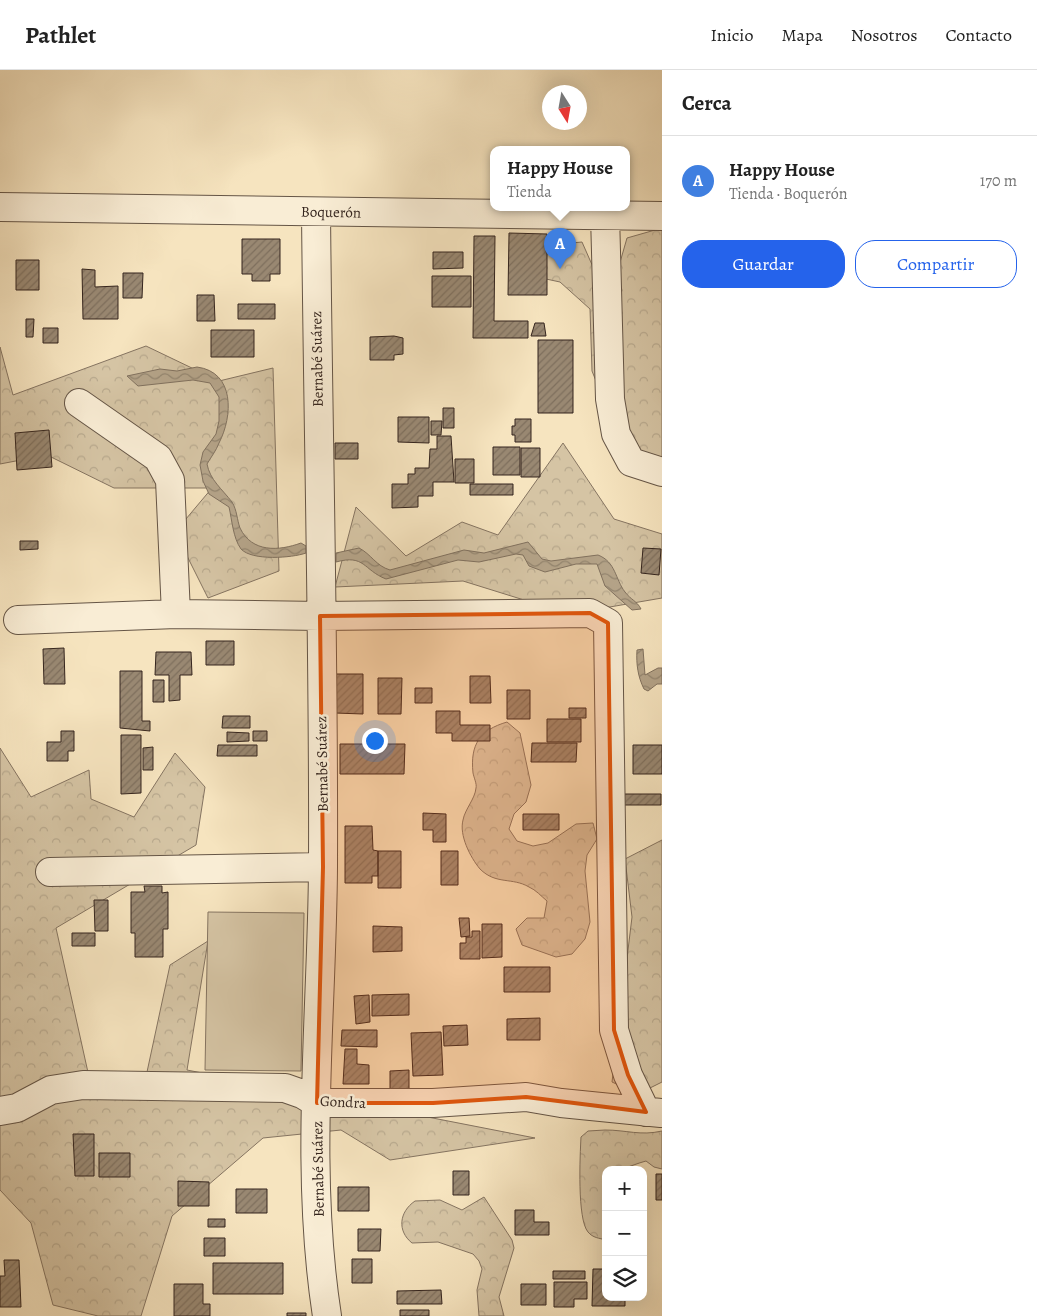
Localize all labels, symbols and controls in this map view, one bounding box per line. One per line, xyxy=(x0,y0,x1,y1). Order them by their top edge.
text: Pathlet xyxy=(25,19,96,51)
text: Inicio xyxy=(710,23,753,47)
text: Mapa xyxy=(781,23,823,47)
text: Nosotros xyxy=(851,23,917,47)
text: Contacto xyxy=(945,23,1012,47)
north arrow xyxy=(542,85,587,130)
text: Cerca xyxy=(682,89,732,117)
popup xyxy=(490,146,630,211)
text: Happy House xyxy=(507,155,613,181)
text: Happy House xyxy=(729,157,835,183)
text: A xyxy=(693,170,703,192)
text: 170 m xyxy=(980,170,1017,192)
text: Tienda xyxy=(507,181,552,203)
text: Tienda · Boquerón xyxy=(729,183,847,205)
street label: Boquerón xyxy=(301,201,361,223)
pin: A xyxy=(544,228,576,269)
button: Guardar xyxy=(682,240,845,288)
button: Compartir xyxy=(855,240,1017,288)
street label: Bernabé Suárez xyxy=(306,311,328,407)
street label: Bernabé Suárez xyxy=(311,716,333,812)
your location xyxy=(362,728,388,754)
street label: Gondra xyxy=(319,1091,367,1113)
street label: Bernabé Suárez xyxy=(307,1121,329,1217)
map controls xyxy=(602,1166,647,1301)
button: + xyxy=(602,1166,647,1211)
button: − xyxy=(602,1211,647,1256)
button: layers xyxy=(602,1256,647,1301)

